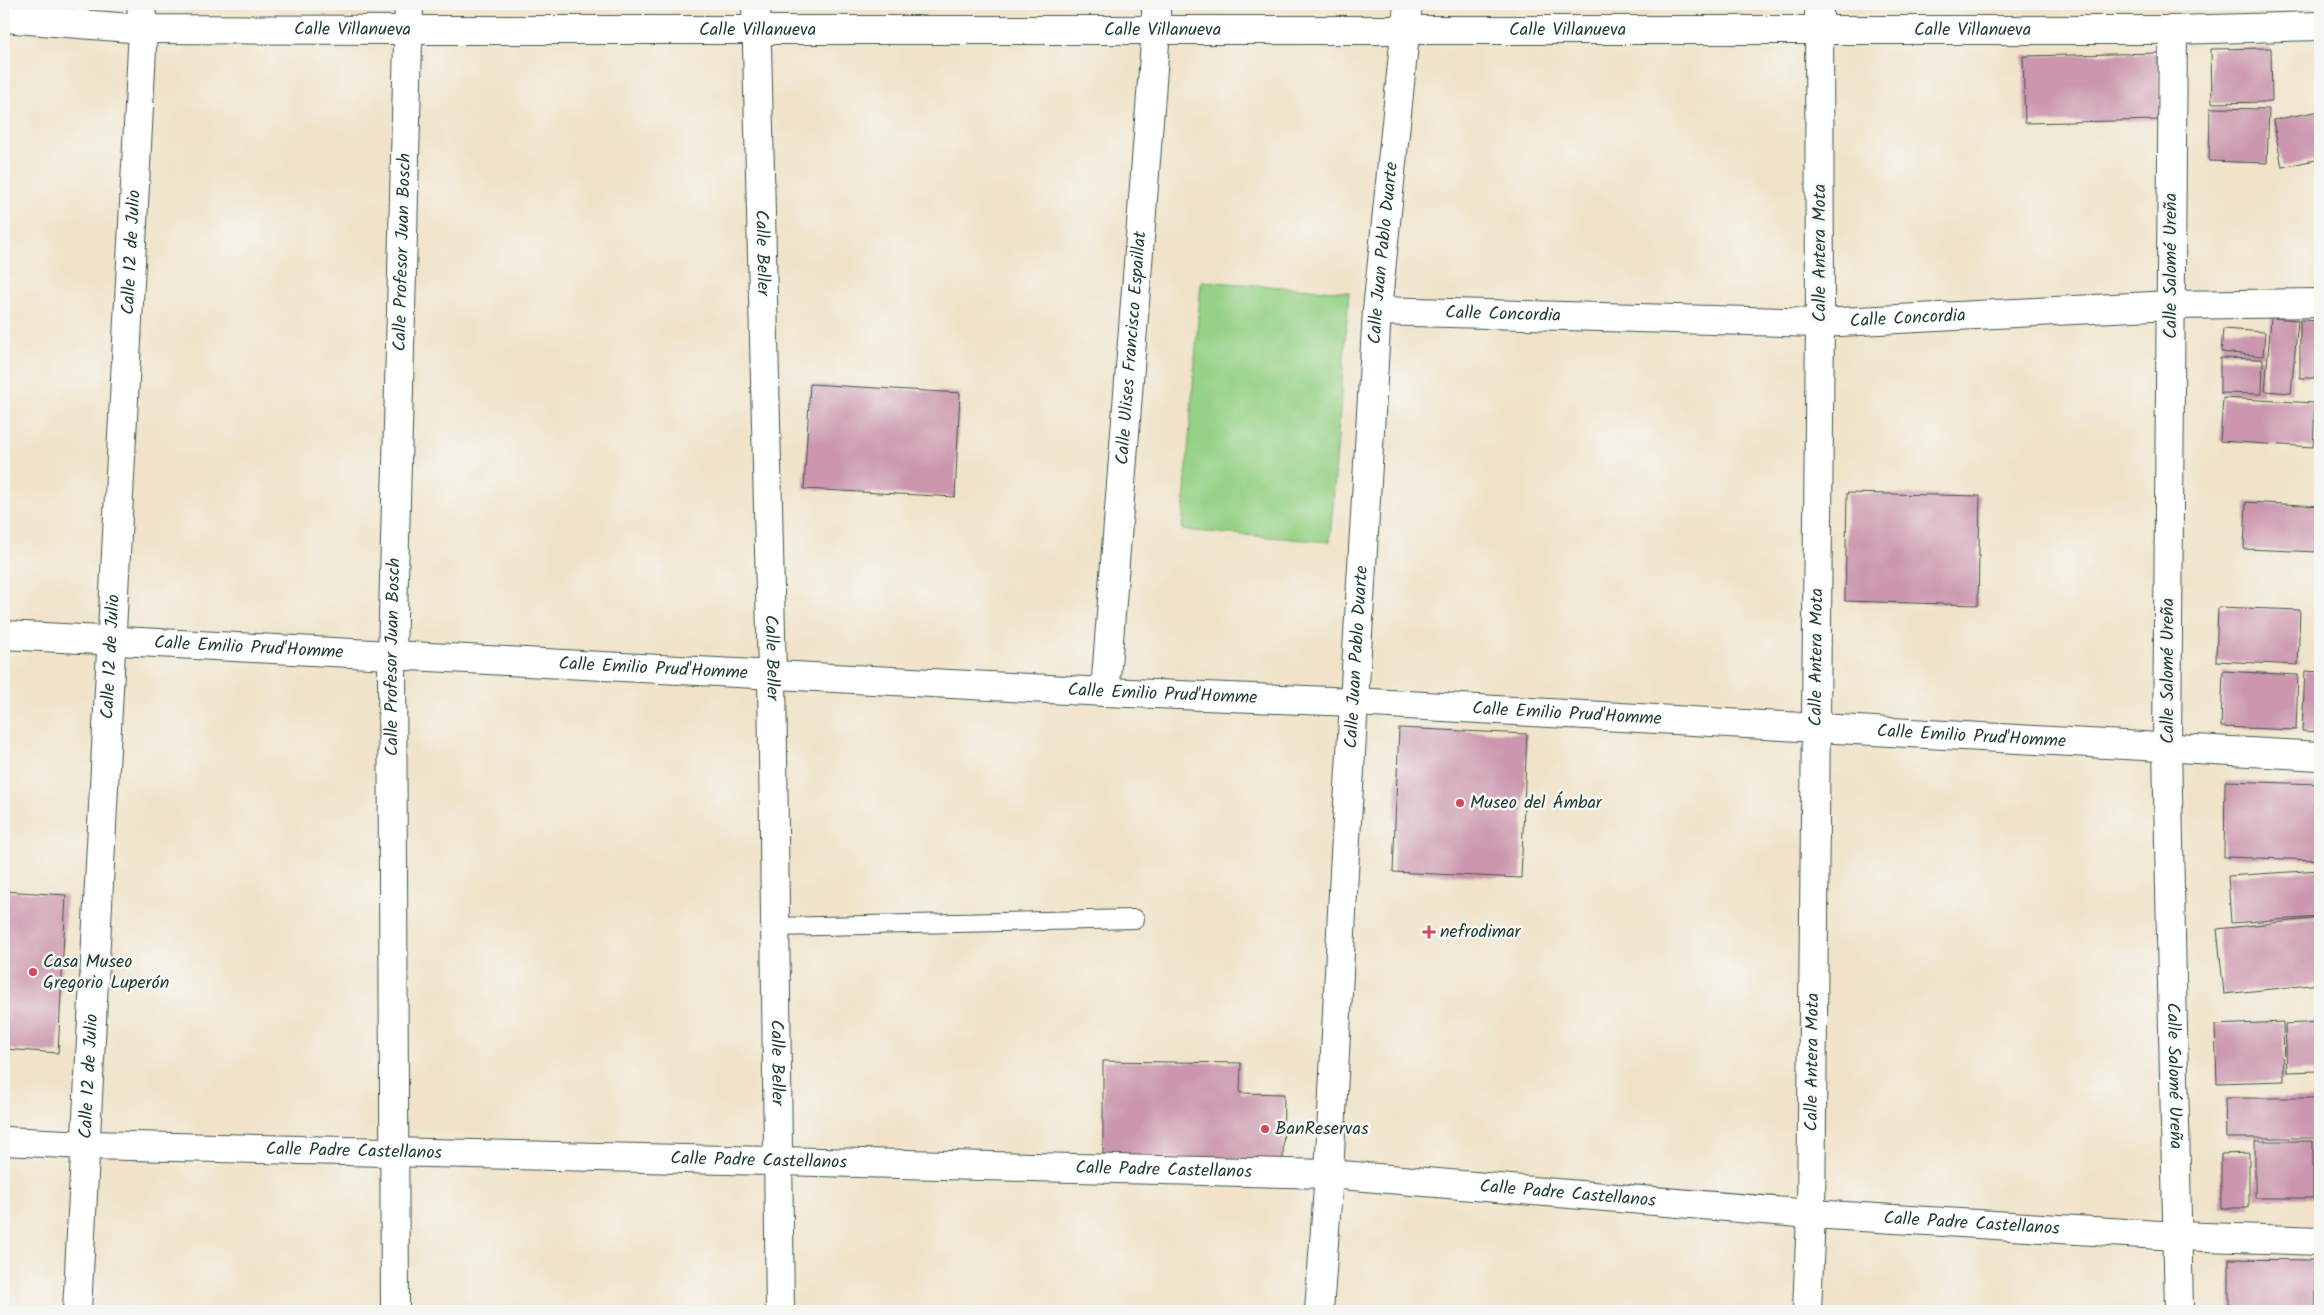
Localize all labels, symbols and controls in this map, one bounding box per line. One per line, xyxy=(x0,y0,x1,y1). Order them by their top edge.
street label: Calle Villanueva xyxy=(294,15,411,45)
street label: Calle Villanueva xyxy=(699,16,816,45)
street label: Calle Villanueva xyxy=(1104,16,1221,45)
street label: Calle Villanueva xyxy=(1509,16,1626,45)
street label: Calle Villanueva xyxy=(1914,16,2031,45)
street label: Calle Profesor Juan Bosch xyxy=(385,153,420,352)
street label: Calle Juan Pablo Duarte xyxy=(1361,160,1406,345)
street label: Calle Antera Mota xyxy=(1806,184,1835,322)
street label: Calle 12 de Julio xyxy=(114,189,149,316)
street label: Calle Salomé Ureña xyxy=(2157,193,2186,339)
street label: Calle Beller xyxy=(746,210,777,297)
street label: Calle Ulises Francisco Espaillat xyxy=(1108,229,1155,466)
street label: Calle Concordia xyxy=(1445,298,1561,330)
street label: Calle Concordia xyxy=(1849,301,1966,336)
street label: Calle Profesor Juan Bosch xyxy=(377,557,409,756)
street label: Calle Juan Pablo Duarte xyxy=(1337,565,1376,749)
street label: Calle Antera Mota xyxy=(1801,588,1832,726)
street label: Calle 12 de Julio xyxy=(93,594,128,720)
street label: Calle Salomé Ureña xyxy=(2154,598,2183,744)
street label: Calle Beller xyxy=(756,615,787,702)
street label: Calle Emilio Prud'Homme xyxy=(153,628,344,667)
street label: Calle Emilio Prud'Homme xyxy=(558,649,749,688)
street label: Calle Emilio Prud'Homme xyxy=(1067,676,1258,713)
street label: Calle Emilio Prud'Homme xyxy=(1471,694,1662,734)
street label: Calle Emilio Prud'Homme xyxy=(1876,717,2067,756)
place label: Museo del Ámbar xyxy=(1470,789,1603,818)
marker: Museo del Ámbar xyxy=(1454,797,1466,809)
place label: nefrodimar xyxy=(1440,918,1522,947)
marker: nefrodimar xyxy=(1422,925,1436,939)
place label: Casa Museo Gregorio Luperón xyxy=(43,948,169,998)
marker: Casa Museo Gregorio Luperón xyxy=(27,966,39,978)
street label: Calle Antera Mota xyxy=(1797,993,1828,1131)
street label: Calle Salomé Ureña xyxy=(2158,1002,2190,1149)
street label: Calle 12 de Julio xyxy=(71,1013,107,1140)
street label: Calle Beller xyxy=(762,1020,792,1107)
place label: BanReservas xyxy=(1275,1115,1369,1144)
marker: BanReservas xyxy=(1259,1123,1271,1135)
street label: Calle Padre Castellanos xyxy=(265,1135,443,1168)
street label: Calle Padre Castellanos xyxy=(670,1144,848,1177)
street label: Calle Padre Castellanos xyxy=(1075,1154,1253,1187)
street label: Calle Padre Castellanos xyxy=(1479,1172,1657,1216)
street label: Calle Padre Castellanos xyxy=(1883,1204,2061,1243)

